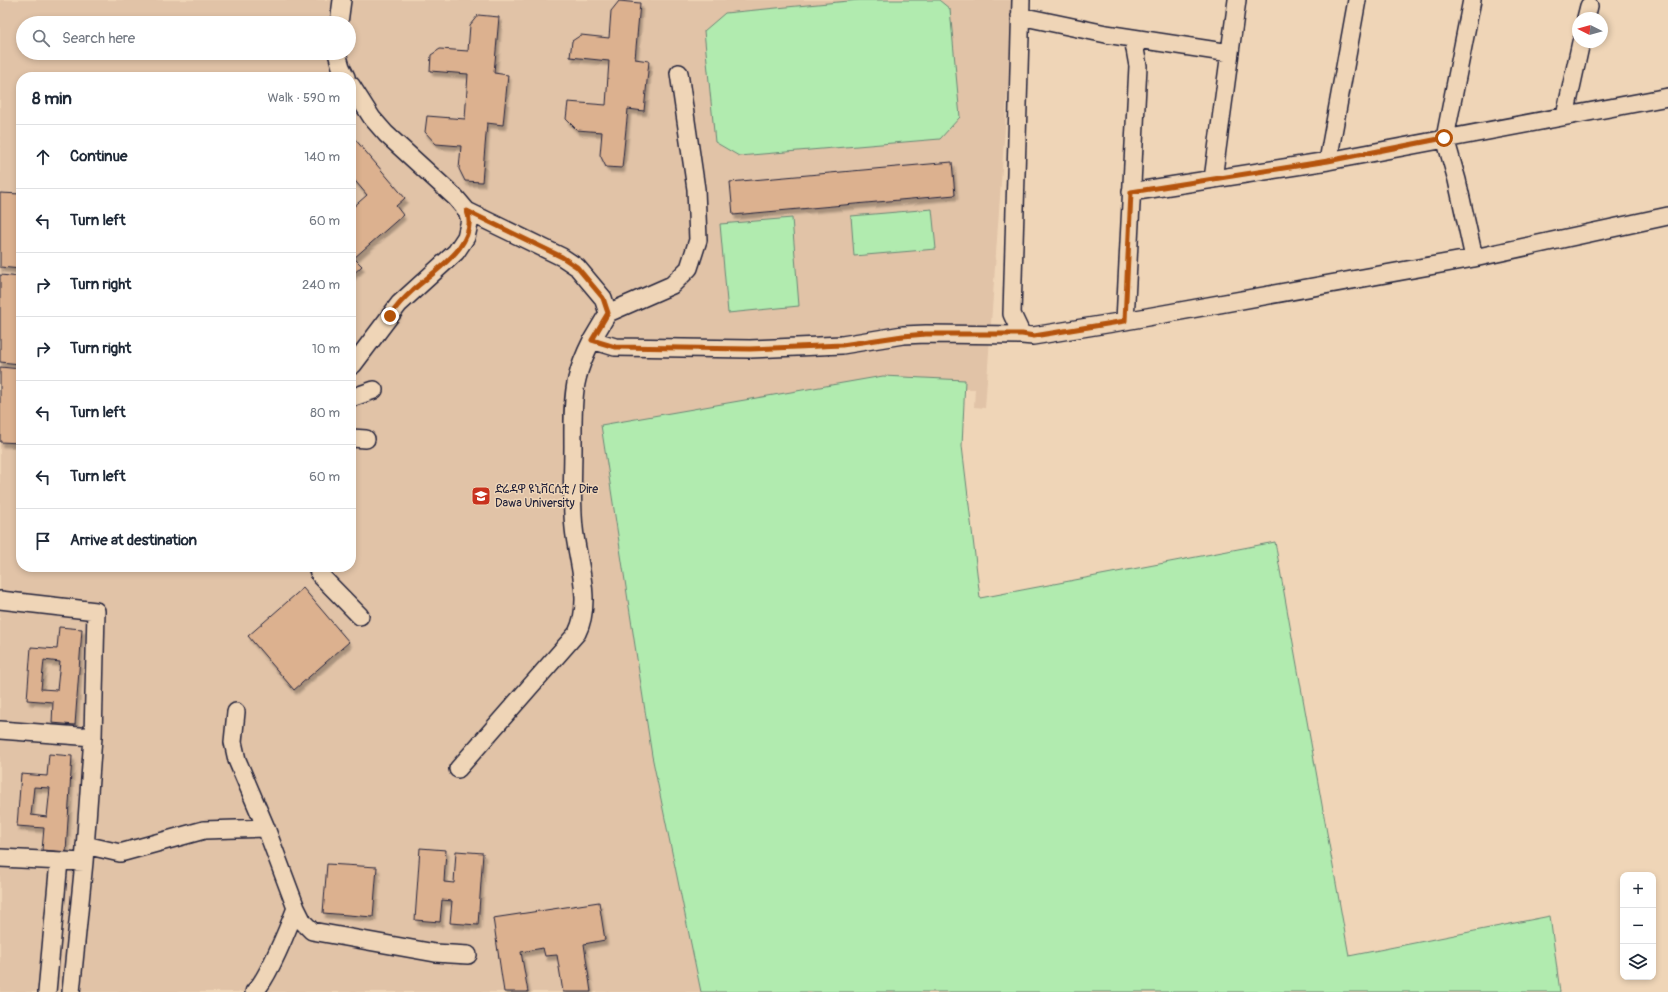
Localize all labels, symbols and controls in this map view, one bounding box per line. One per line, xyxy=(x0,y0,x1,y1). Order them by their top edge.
north arrow xyxy=(1572,12,1608,48)
search box xyxy=(16,16,356,60)
icon: search xyxy=(30,27,52,49)
text: Search here xyxy=(62,29,135,48)
text: 8 min xyxy=(32,88,72,109)
text: Walk · 590 m xyxy=(268,90,340,106)
route start xyxy=(1435,129,1453,147)
icon: ahead xyxy=(32,146,54,168)
text: Continue xyxy=(70,147,128,166)
text: 140 m xyxy=(304,149,340,165)
icon: left xyxy=(32,210,54,232)
text: Turn left xyxy=(70,211,126,230)
text: 60 m xyxy=(309,213,340,229)
icon: right xyxy=(32,274,54,296)
text: Turn right xyxy=(70,275,131,294)
text: 240 m xyxy=(302,277,340,293)
route end xyxy=(381,307,399,325)
icon: right xyxy=(32,338,54,360)
text: Turn right xyxy=(70,339,131,358)
text: 10 m xyxy=(312,341,340,357)
icon: left xyxy=(32,402,54,424)
text: Turn left xyxy=(70,403,126,422)
text: 80 m xyxy=(310,405,340,421)
icon: left xyxy=(32,466,54,488)
text: Turn left xyxy=(70,467,126,486)
text: 60 m xyxy=(309,469,340,485)
place label: ድሬዳዋ ዩኒቨርሲቲ / Dire Dawa University xyxy=(495,482,598,511)
school or university icon: ድሬዳዋ ዩኒቨርሲቲ / Dire Dawa University xyxy=(470,485,492,507)
icon: arrive xyxy=(32,530,54,552)
text: Arrive at destination xyxy=(70,531,197,550)
map controls xyxy=(1620,872,1656,980)
button: + xyxy=(1620,872,1656,908)
button: − xyxy=(1620,908,1656,944)
button: layers xyxy=(1620,944,1656,980)

